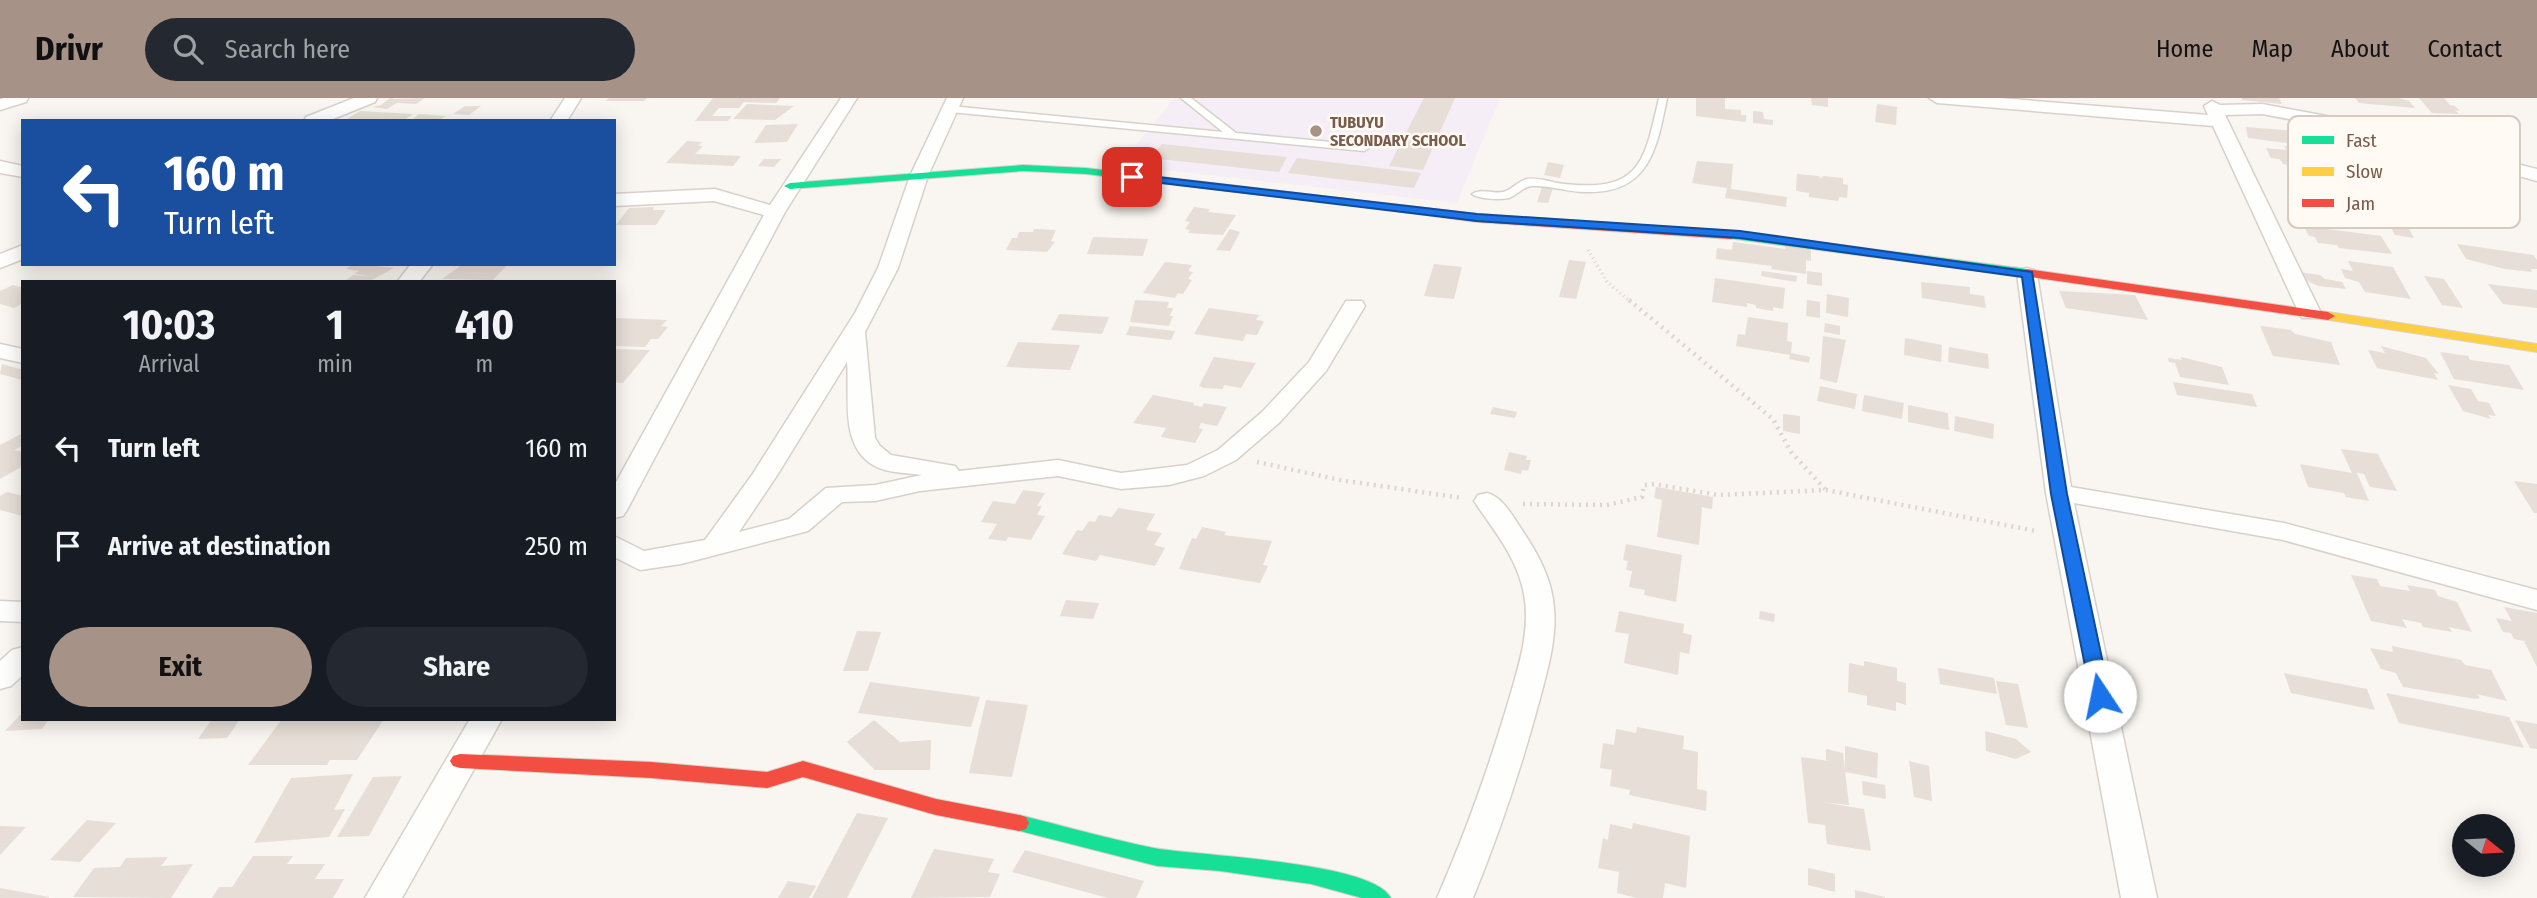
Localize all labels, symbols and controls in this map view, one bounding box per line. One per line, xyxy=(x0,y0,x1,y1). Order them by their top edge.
search box xyxy=(145,18,635,81)
text: Drivr xyxy=(35,29,103,69)
icon: search xyxy=(169,30,207,68)
text: Search here xyxy=(225,34,350,65)
text: Home xyxy=(2156,35,2213,63)
text: Map xyxy=(2251,35,2293,63)
text: About xyxy=(2331,35,2389,63)
text: Contact xyxy=(2427,35,2502,63)
place label: TUBUYU SECONDARY SCHOOL xyxy=(1330,113,1466,150)
legend xyxy=(2288,116,2520,228)
marker: TUBUYU SECONDARY SCHOOL xyxy=(1308,123,1324,139)
text: Fast xyxy=(2346,129,2377,152)
text: 160 m xyxy=(164,144,285,203)
icon: left xyxy=(49,147,140,238)
pin xyxy=(1102,147,1162,207)
icon: arrive xyxy=(1113,158,1151,196)
text: Slow xyxy=(2346,160,2383,183)
text: Jam xyxy=(2346,192,2375,215)
text: Turn left xyxy=(164,204,274,242)
text: 10:03 xyxy=(123,300,216,350)
text: 1 xyxy=(326,300,344,350)
text: 410 xyxy=(455,300,514,350)
text: Arrival xyxy=(139,350,200,378)
text: min xyxy=(317,350,353,378)
text: m xyxy=(476,350,493,378)
icon: left xyxy=(49,429,87,467)
text: Turn left xyxy=(108,433,200,464)
text: 160 m xyxy=(525,433,588,464)
icon: arrive xyxy=(49,527,87,565)
text: Arrive at destination xyxy=(108,531,331,562)
text: 250 m xyxy=(525,531,588,562)
button: Exit xyxy=(49,627,312,707)
button: Share xyxy=(326,627,588,707)
position arrow xyxy=(2063,659,2137,733)
north arrow xyxy=(2452,814,2515,877)
map controls xyxy=(2452,814,2515,877)

